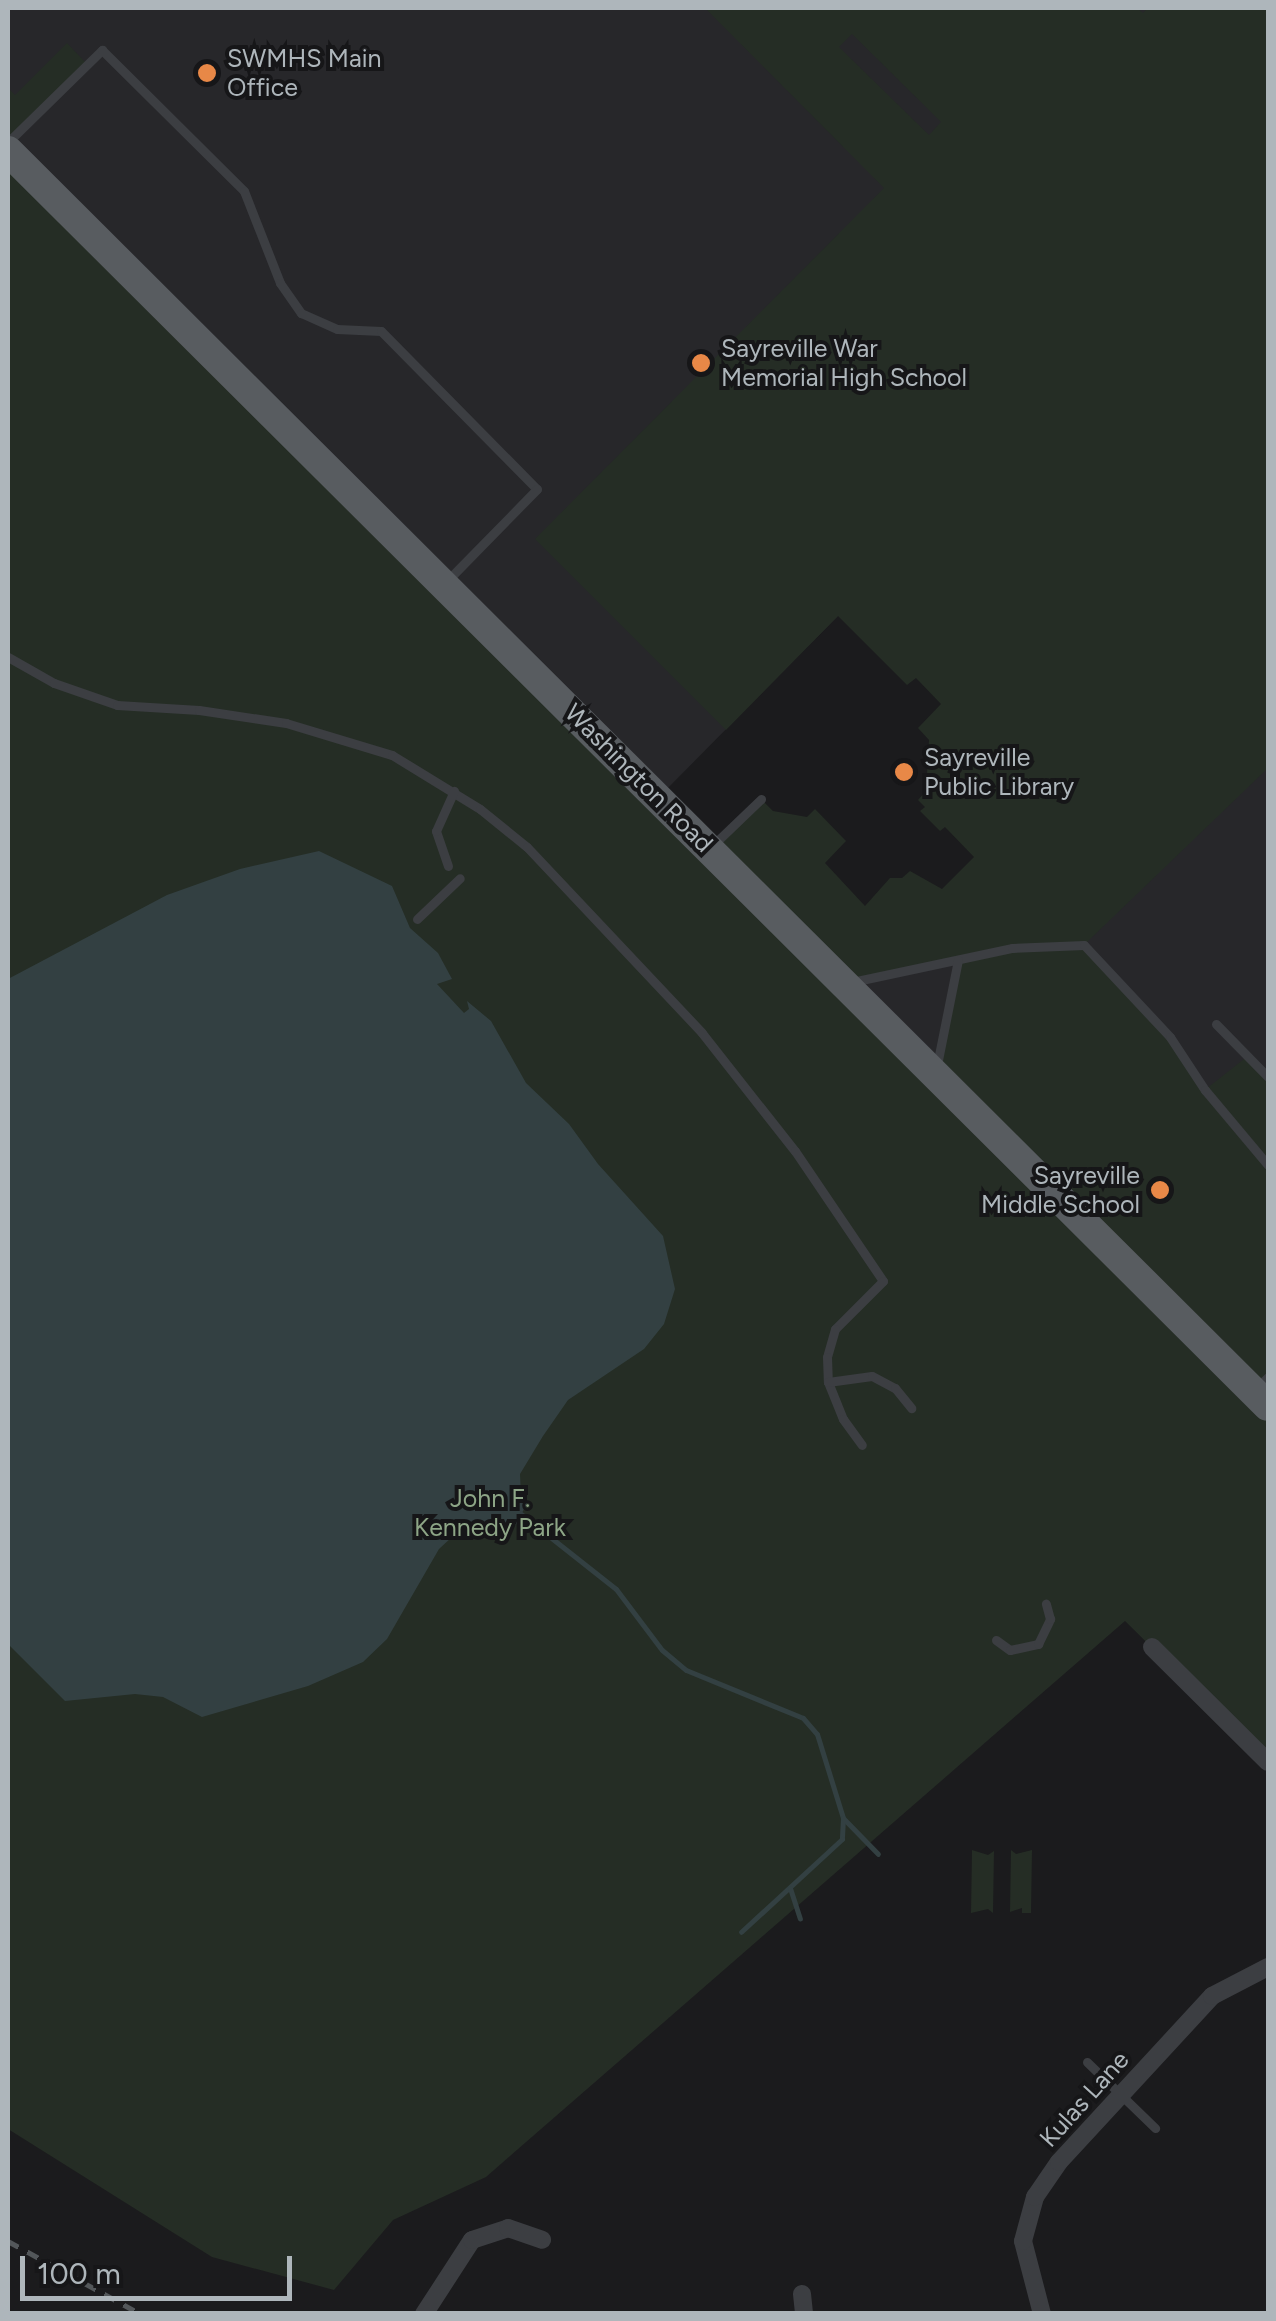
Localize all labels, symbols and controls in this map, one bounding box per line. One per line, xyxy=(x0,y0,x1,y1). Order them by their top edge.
place label: SWMHS Main Office xyxy=(227,44,381,103)
marker: SWMHS Main Office xyxy=(196,62,218,84)
place label: Sayreville War Memorial High School xyxy=(721,334,967,393)
marker: Sayreville War Memorial High School xyxy=(690,352,712,374)
street label: Washington Road xyxy=(559,698,719,858)
place label: Sayreville Public Library xyxy=(924,743,1074,802)
marker: Sayreville Public Library xyxy=(893,761,915,783)
place label: Sayreville Middle School xyxy=(981,1161,1140,1220)
marker: Sayreville Middle School xyxy=(1149,1179,1171,1201)
park label: John F. Kennedy Park xyxy=(414,1484,566,1543)
street label: Kulas Lane xyxy=(1033,2045,1135,2153)
scale bar xyxy=(25,2236,298,2298)
text: 100 m xyxy=(37,2255,121,2292)

